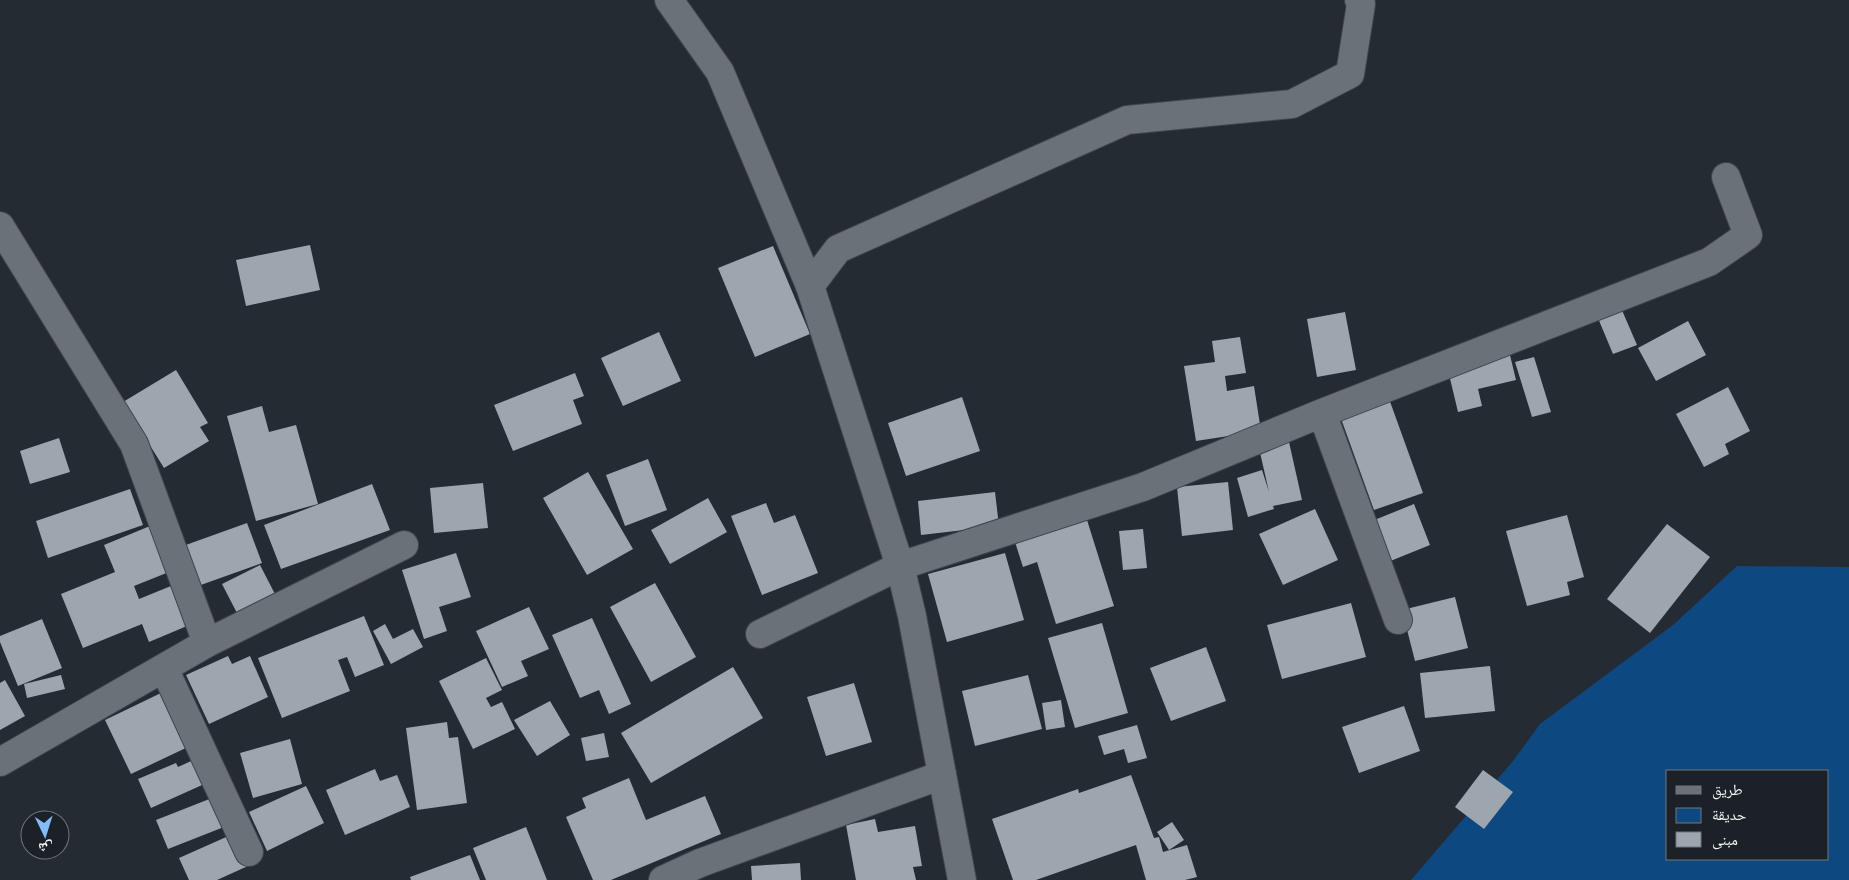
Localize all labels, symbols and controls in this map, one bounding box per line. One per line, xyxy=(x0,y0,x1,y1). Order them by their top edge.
legend xyxy=(1666,770,1829,860)
text: طريق xyxy=(1712,780,1743,800)
text: حديقة xyxy=(1712,805,1747,824)
north arrow xyxy=(20,810,70,860)
text: مبنى xyxy=(1712,830,1738,850)
text: ش xyxy=(38,838,54,857)

